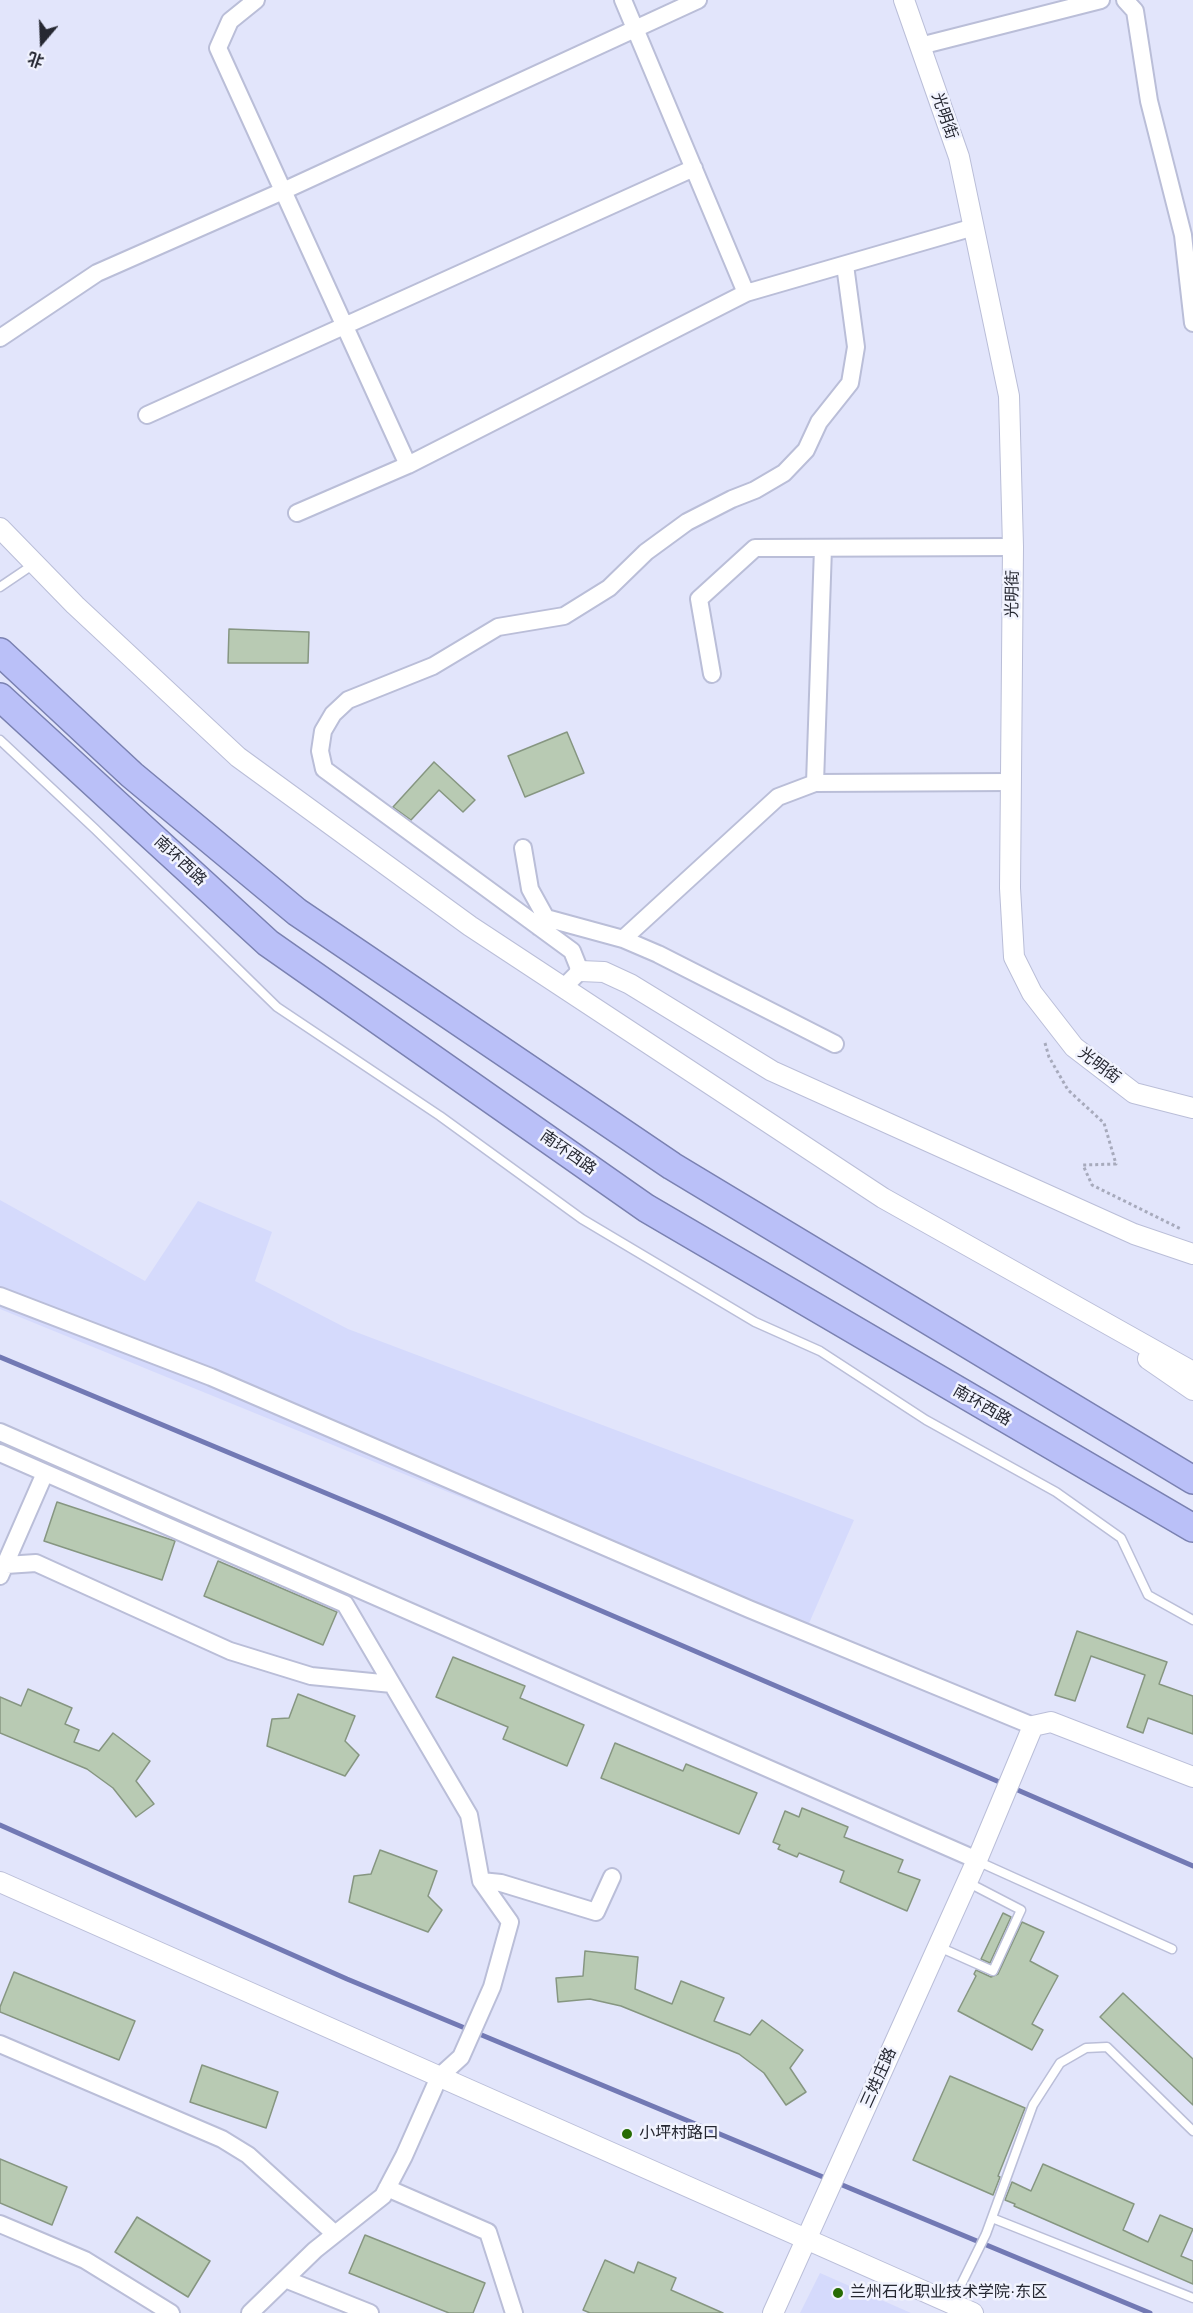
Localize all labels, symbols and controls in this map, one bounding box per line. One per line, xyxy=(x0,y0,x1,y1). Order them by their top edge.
north arrow xyxy=(12,12,72,72)
text: 北 xyxy=(26,49,46,70)
street label: 光明街 xyxy=(927,90,961,142)
street label: 光明街 xyxy=(1003,570,1023,618)
street label: 南环西路 xyxy=(150,832,210,890)
street label: 光明街 xyxy=(1074,1044,1124,1088)
street label: 南环西路 xyxy=(536,1127,600,1179)
street label: 南环西路 xyxy=(949,1382,1015,1430)
street label: 三姓庄路 xyxy=(857,2045,901,2111)
place label: 小坪村路口 xyxy=(639,2124,719,2144)
marker: 小坪村路口 xyxy=(620,2127,634,2141)
place label: 兰州石化职业技术学院·东区 xyxy=(850,2283,1047,2303)
marker: 兰州石化职业技术学院·东区 xyxy=(831,2286,845,2300)

